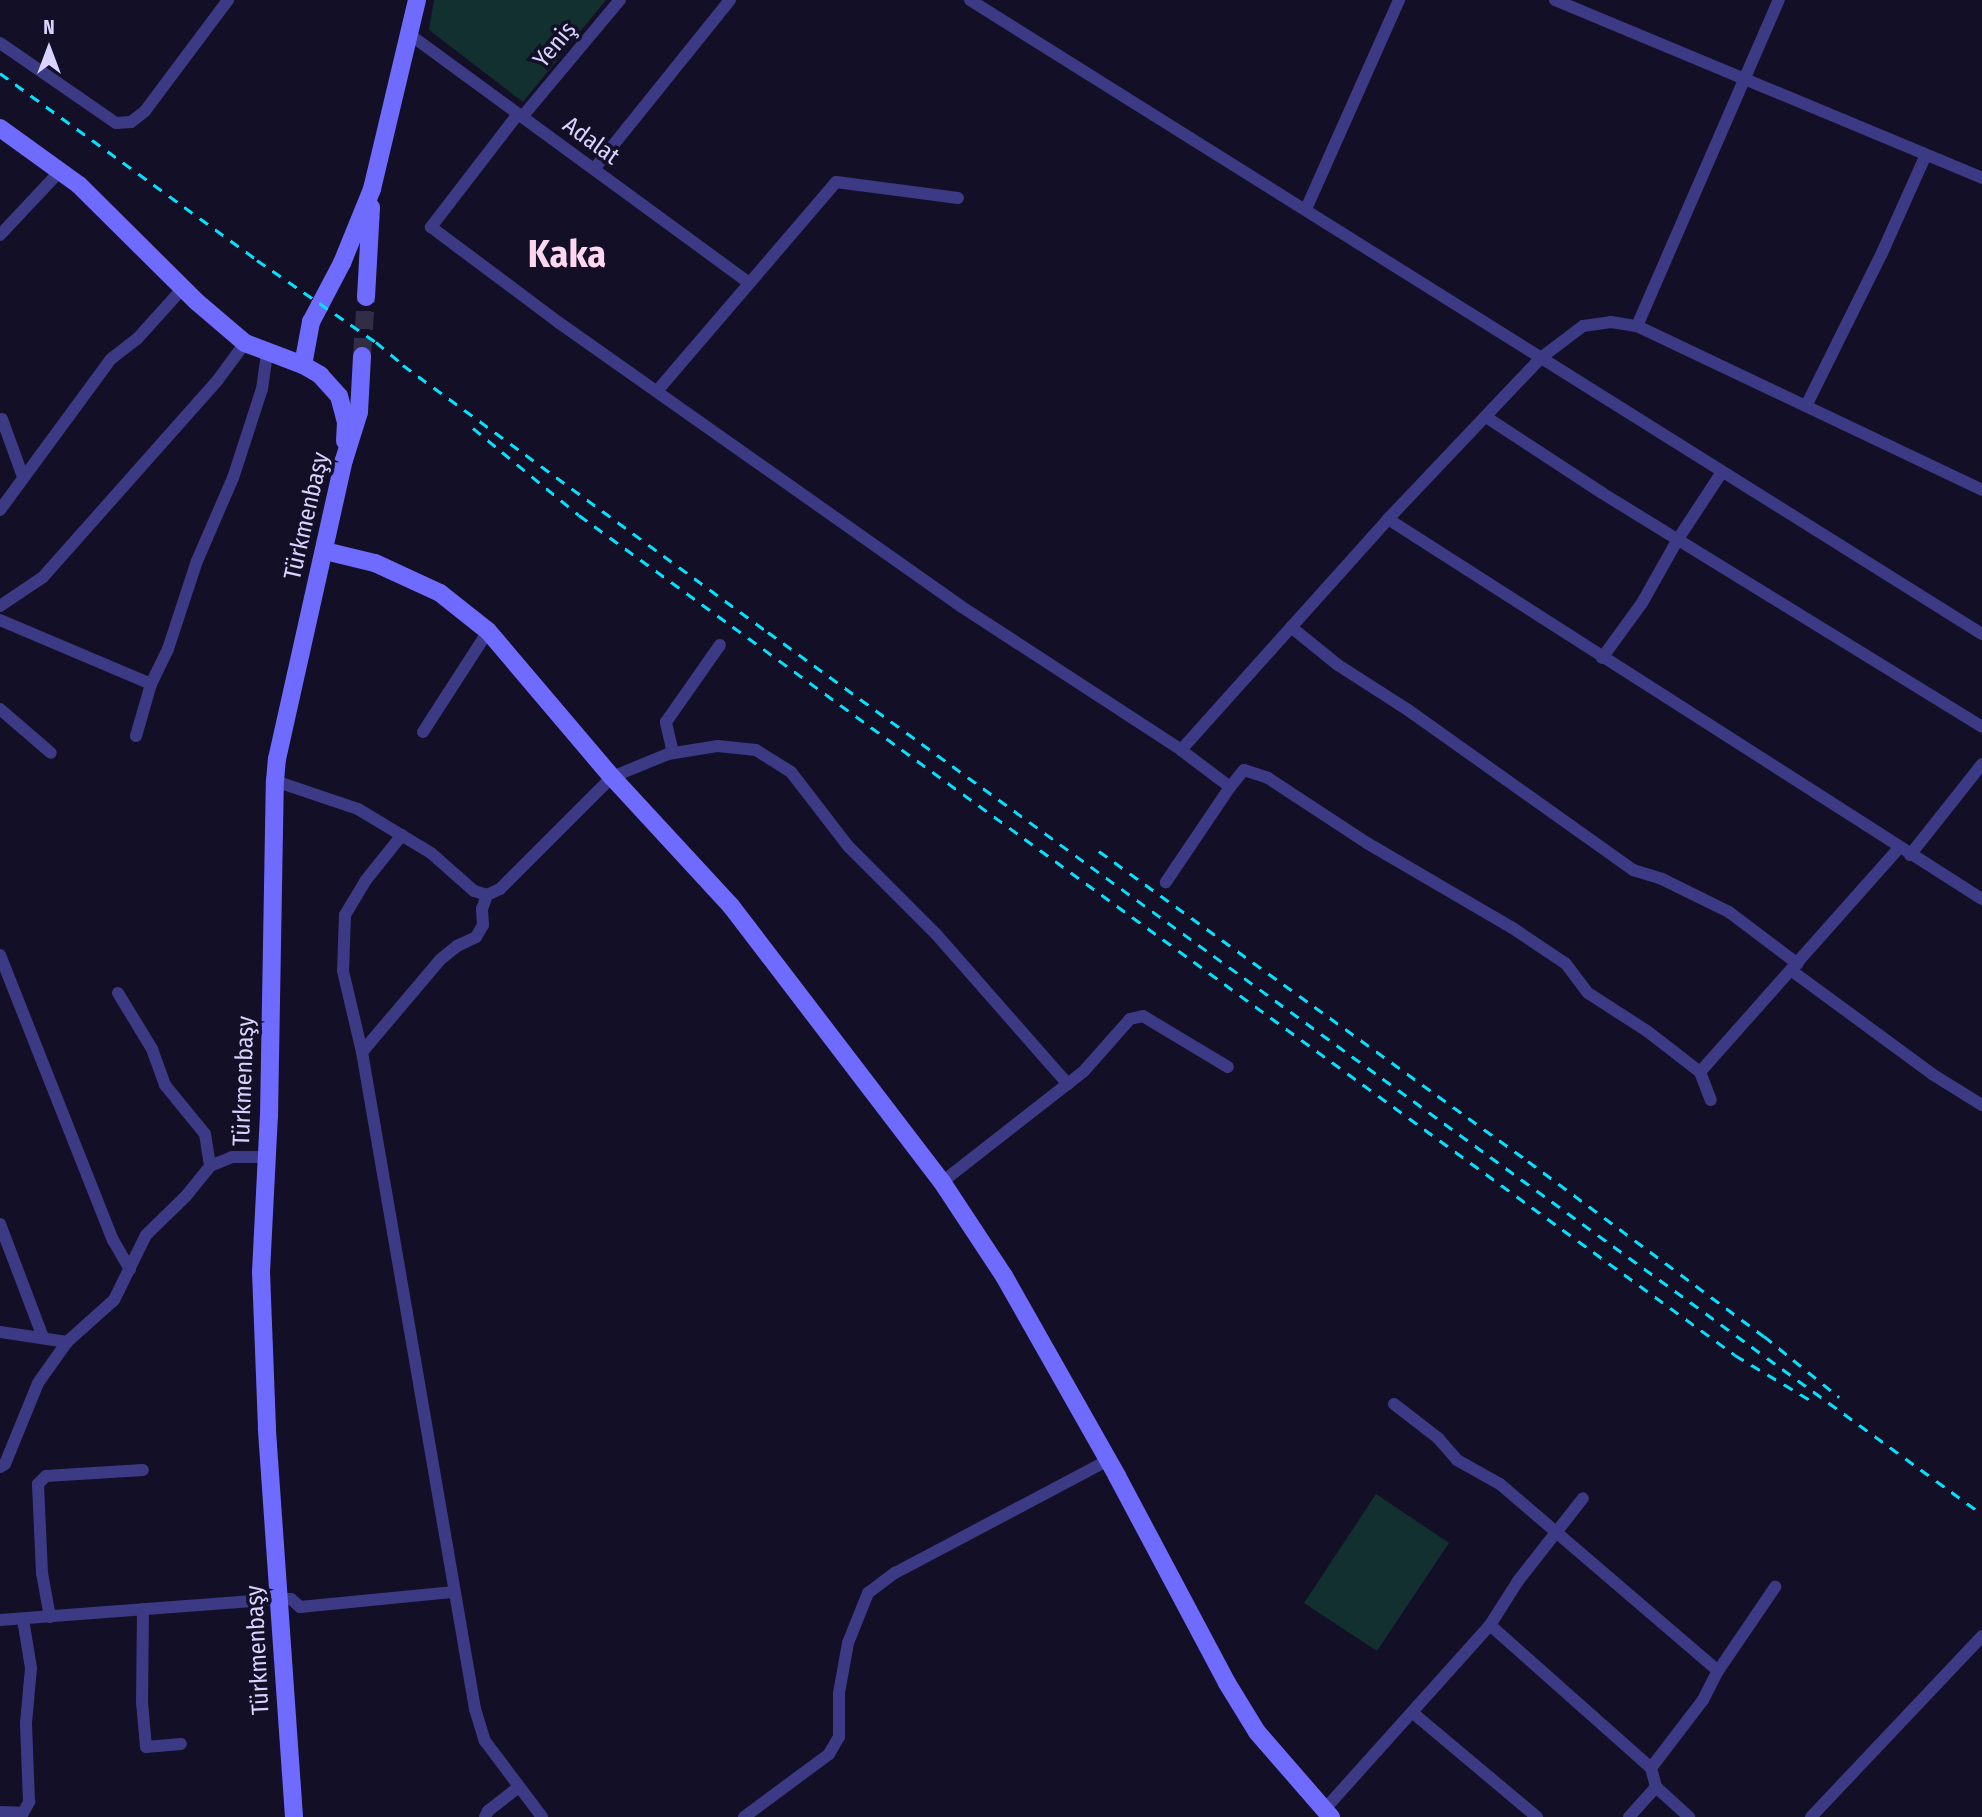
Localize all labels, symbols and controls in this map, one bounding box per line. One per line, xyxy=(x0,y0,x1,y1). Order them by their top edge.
north arrow xyxy=(14,14,84,84)
text: N xyxy=(43,16,55,39)
street label: Yeniş xyxy=(527,16,583,74)
street label: Adalat xyxy=(557,111,625,171)
district label: Kaka xyxy=(528,232,606,278)
street label: Türkmenbaşy xyxy=(278,449,336,583)
street label: Türkmenbaşy xyxy=(227,1016,261,1146)
street label: Türkmenbaşy xyxy=(240,1584,276,1716)

